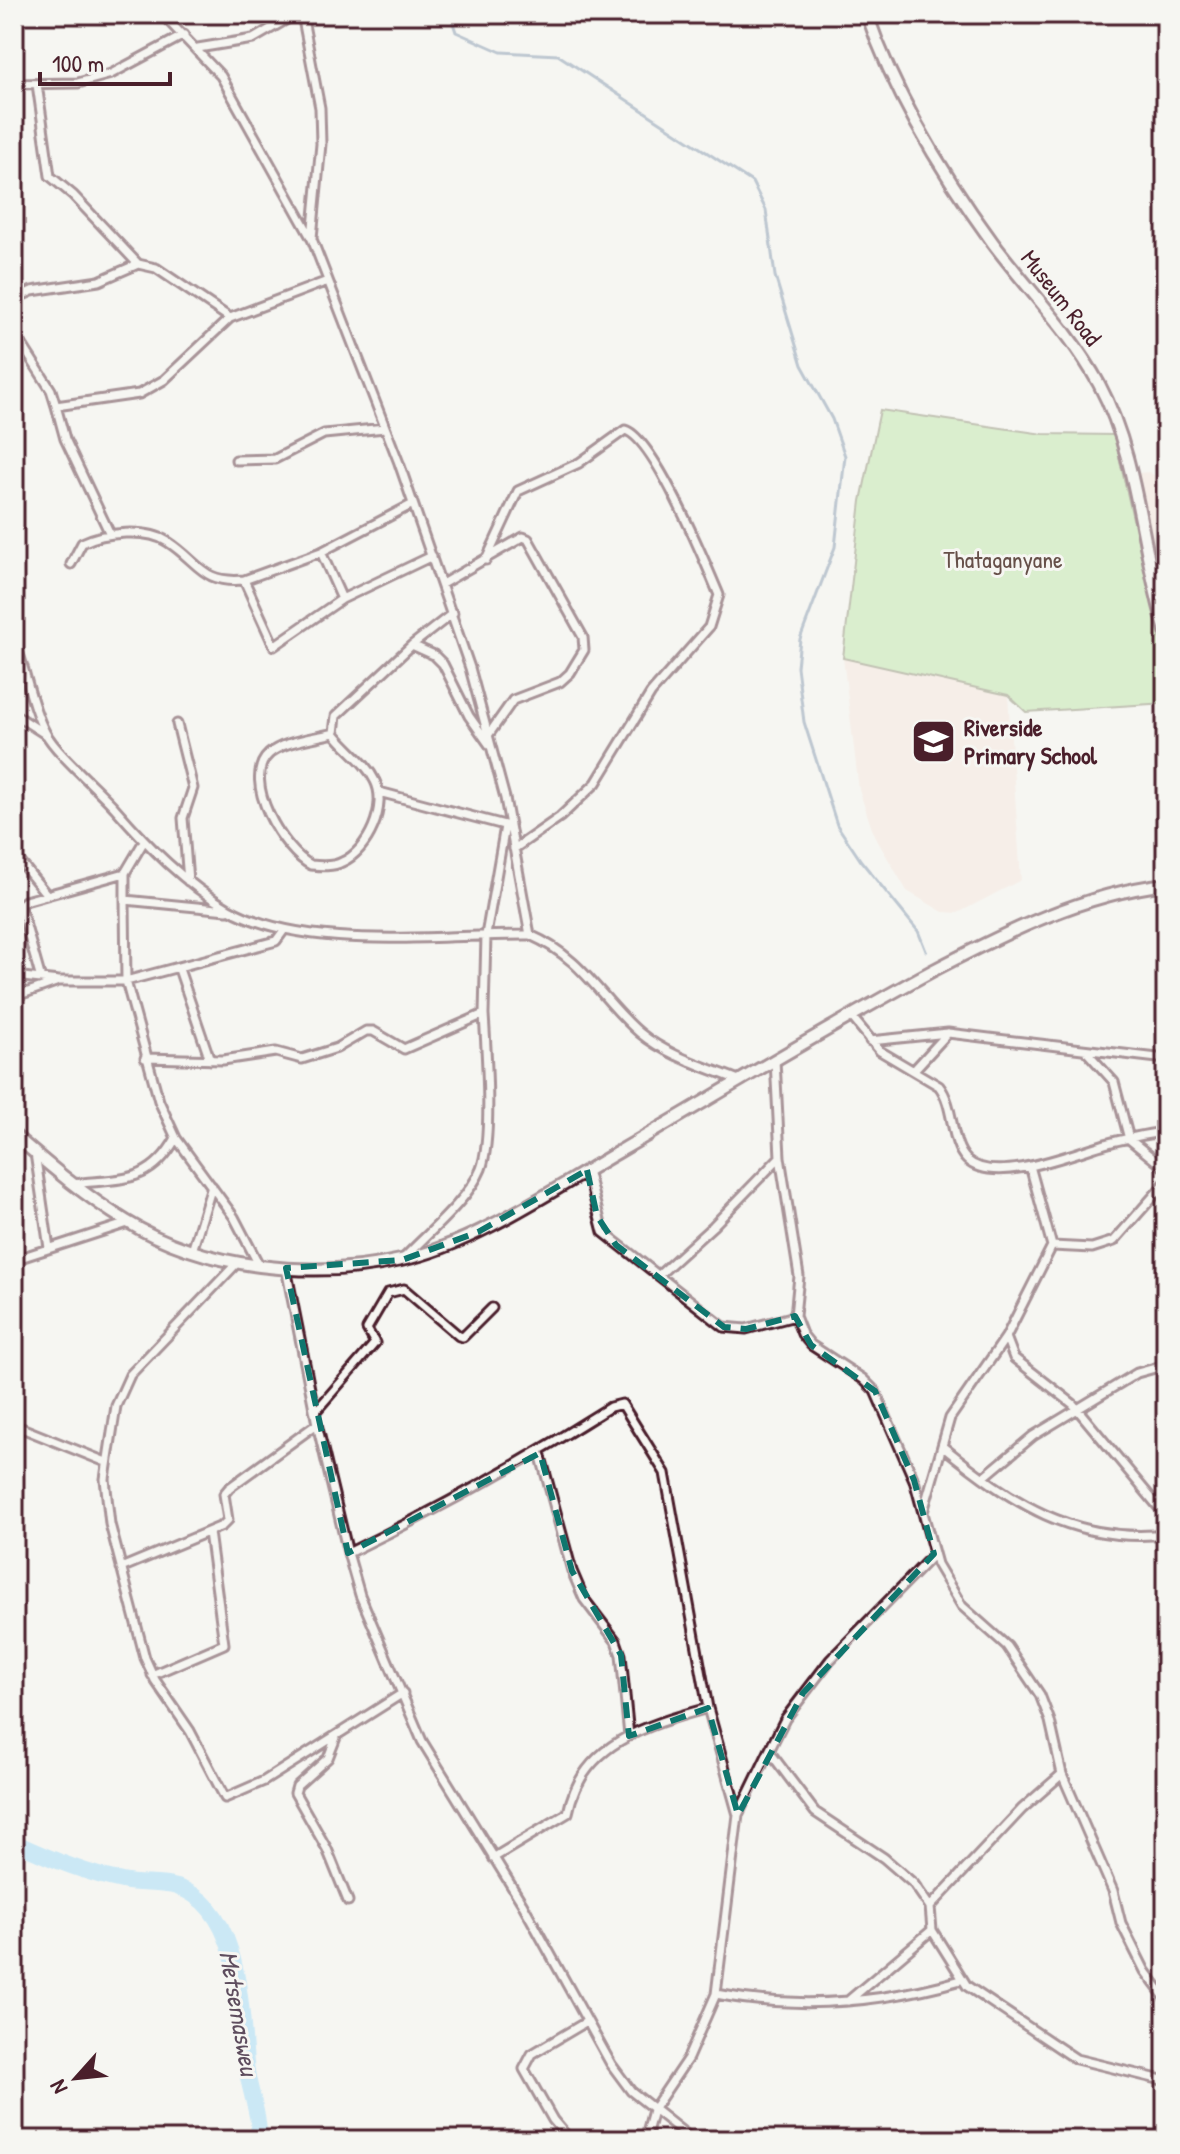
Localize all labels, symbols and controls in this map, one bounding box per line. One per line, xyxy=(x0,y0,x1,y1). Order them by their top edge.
scale bar xyxy=(40,36,170,86)
text: 100 m xyxy=(52,47,104,79)
street label: Museum Road xyxy=(1014,243,1109,352)
park label: Thataganyane xyxy=(943,543,1063,575)
place label: Riverside Primary School xyxy=(964,711,1098,772)
school or university icon: Riverside Primary School xyxy=(909,718,957,766)
water label: Metsemasweu xyxy=(211,1948,268,2080)
north arrow xyxy=(36,2038,116,2118)
text: N xyxy=(42,2075,74,2099)

